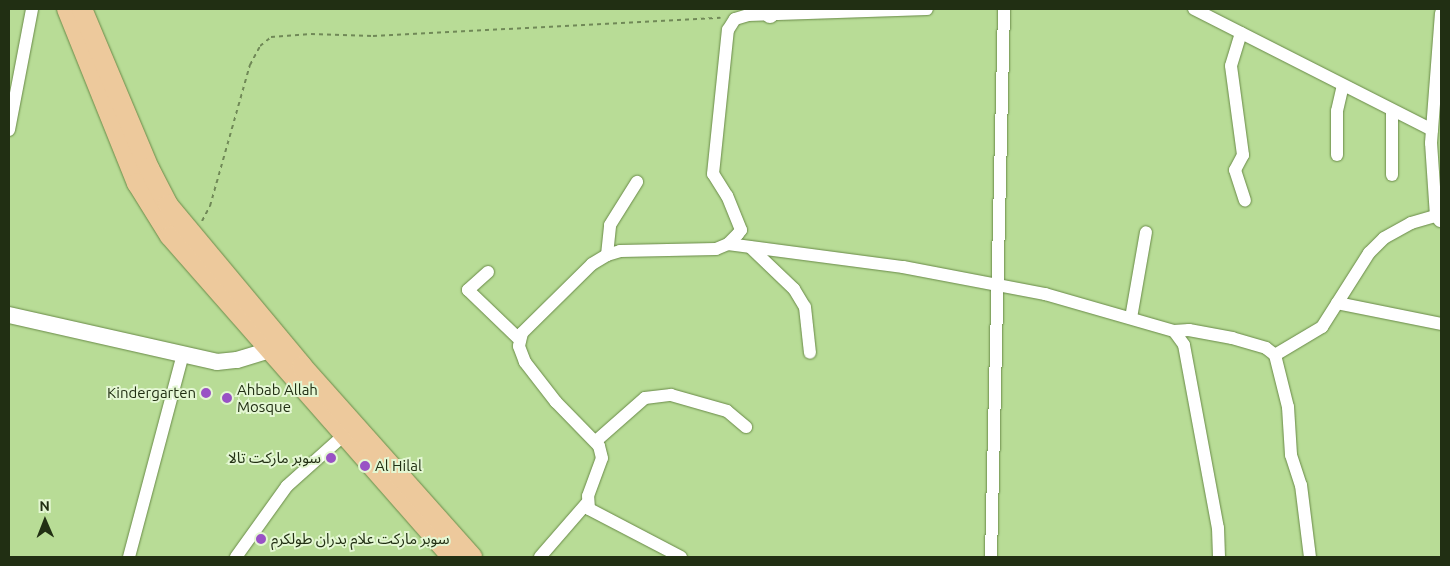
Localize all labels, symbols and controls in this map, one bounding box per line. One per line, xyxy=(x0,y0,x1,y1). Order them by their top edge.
place label: Ahbab Allah Mosque xyxy=(237,380,318,415)
place label: Kindergarten xyxy=(107,384,196,402)
marker: Kindergarten xyxy=(200,387,212,399)
marker: Ahbab Allah Mosque xyxy=(221,392,233,404)
place label: سوبر ماركت تالا xyxy=(228,449,321,467)
marker: سوبر ماركت تالا xyxy=(325,452,337,464)
place label: Al Hilal xyxy=(375,457,422,475)
marker: Al Hilal xyxy=(359,460,371,472)
north arrow xyxy=(20,496,70,546)
text: N xyxy=(39,498,50,514)
place label: سوبر ماركت علام بدران طولكرم xyxy=(271,530,449,548)
marker: سوبر ماركت علام بدران طولكرم xyxy=(255,533,267,545)

